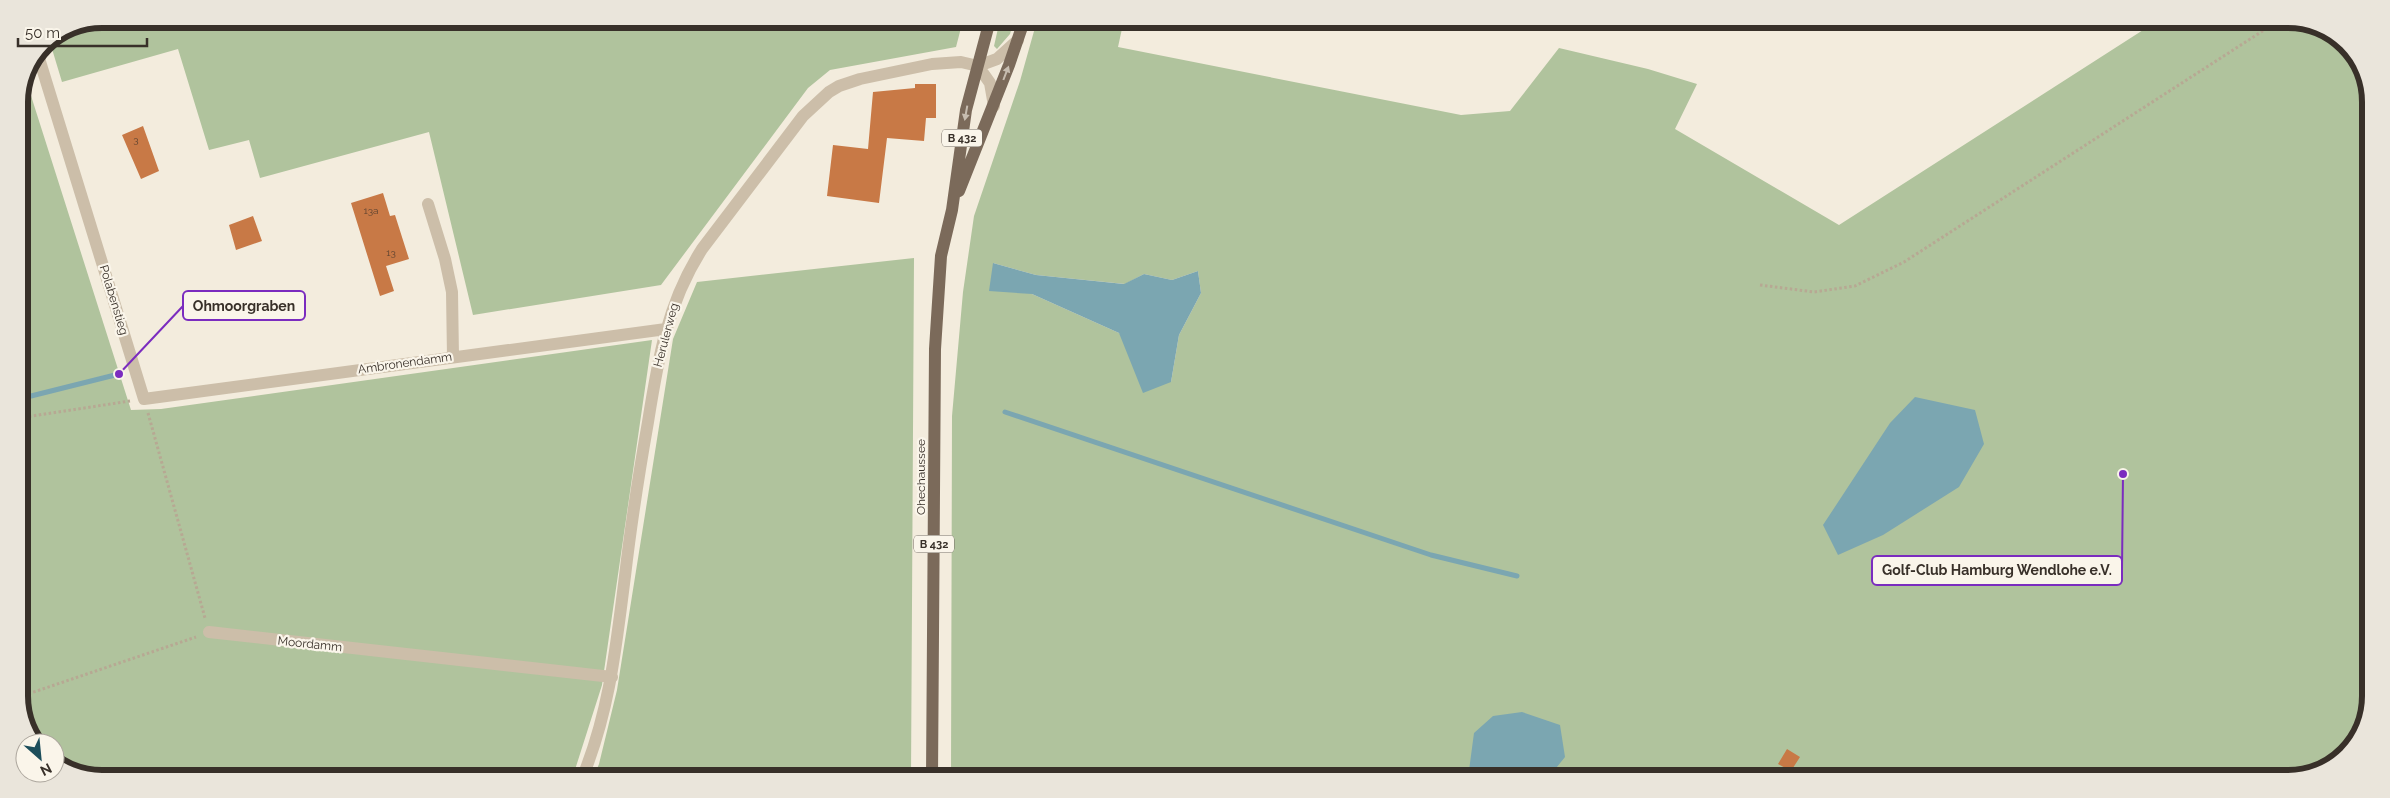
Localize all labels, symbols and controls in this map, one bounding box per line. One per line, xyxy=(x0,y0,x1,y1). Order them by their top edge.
scale bar xyxy=(18,15,146,47)
text: 50 m xyxy=(25,24,60,42)
one-way arrow xyxy=(1002,65,1010,80)
one-way arrow xyxy=(962,106,970,122)
road number: B 432 xyxy=(942,130,982,146)
house number: 3 xyxy=(133,134,139,145)
house number: 13a xyxy=(363,205,379,216)
house number: 13 xyxy=(386,247,396,258)
street label: Polabenstieg xyxy=(97,263,131,337)
callout: Ohmoorgraben xyxy=(183,291,305,320)
text: Ohmoorgraben xyxy=(193,298,295,314)
street label: Herulerweg xyxy=(651,301,681,369)
street label: Ambronendamm xyxy=(357,349,453,377)
street label: Ohechaussee xyxy=(914,439,928,515)
road number: B 432 xyxy=(914,536,954,552)
callout: Golf-Club Hamburg Wendlohe e.V. xyxy=(1872,556,2122,585)
text: Golf-Club Hamburg Wendlohe e.V. xyxy=(1882,562,2112,578)
street label: Moordamm xyxy=(277,634,343,654)
north arrow xyxy=(15,733,65,783)
text: N xyxy=(38,760,54,779)

